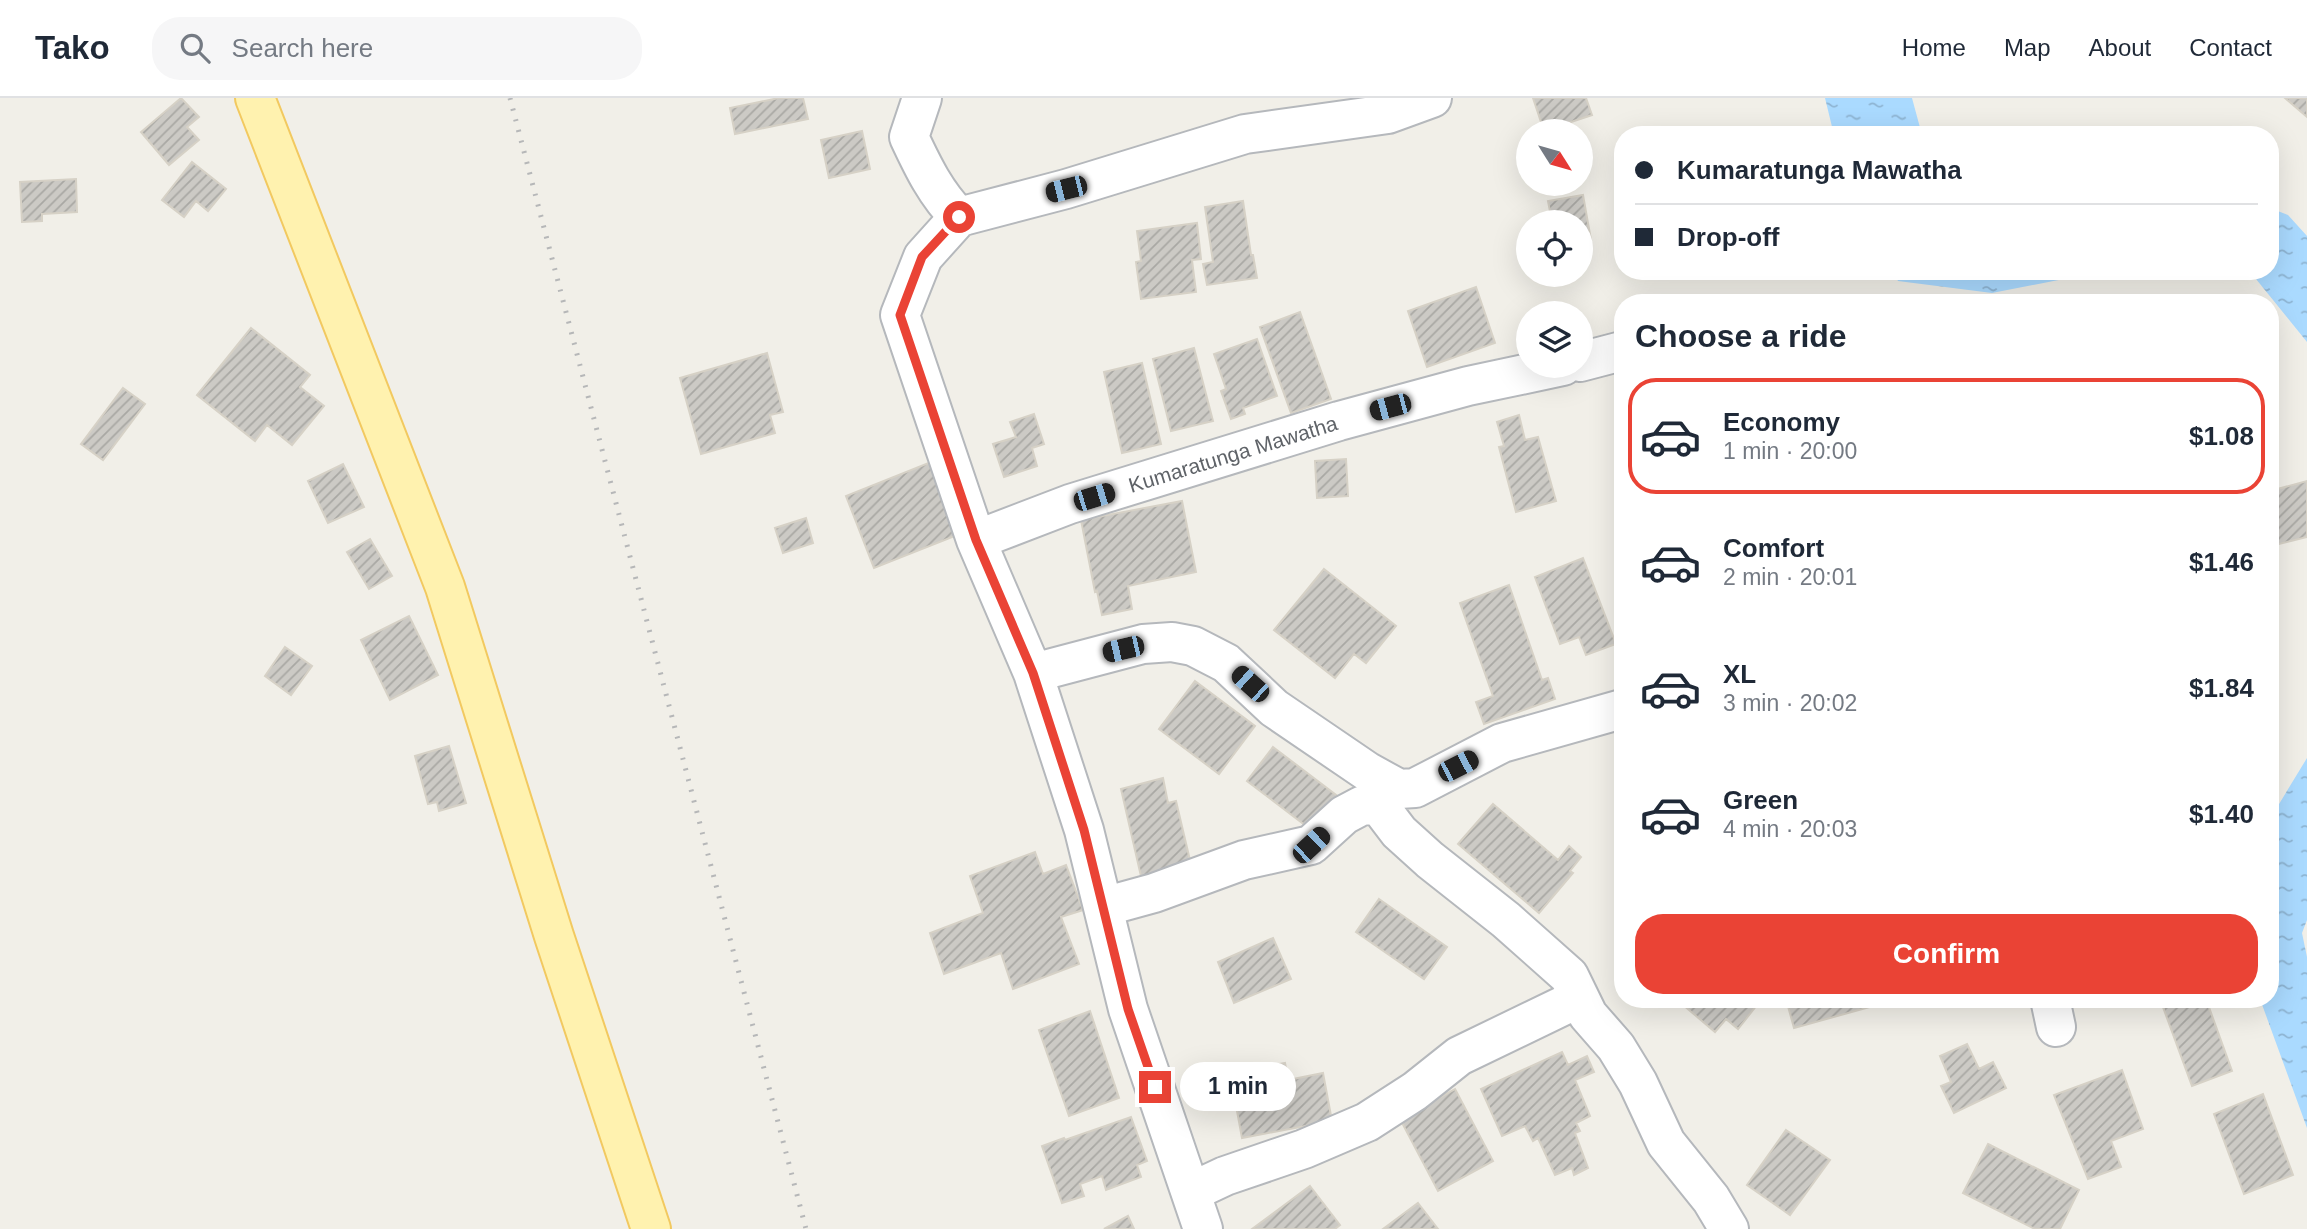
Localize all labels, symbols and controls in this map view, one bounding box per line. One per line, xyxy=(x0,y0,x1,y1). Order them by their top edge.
search box xyxy=(152,17,642,80)
text: Tako xyxy=(35,29,110,66)
icon: search xyxy=(176,29,214,67)
text: Search here xyxy=(232,33,373,63)
text: Home xyxy=(1902,34,1966,61)
text: Map xyxy=(2004,34,2051,61)
text: About xyxy=(2089,34,2151,61)
text: Contact xyxy=(2189,34,2272,61)
north arrow xyxy=(1516,119,1592,196)
map controls xyxy=(1516,119,1593,378)
text: Kumaratunga Mawatha xyxy=(1677,155,1962,185)
car xyxy=(1044,174,1089,204)
route start xyxy=(943,201,975,233)
button: locate xyxy=(1516,210,1593,287)
text: Drop-off xyxy=(1677,222,1780,252)
button: layers xyxy=(1516,301,1593,378)
text: Choose a ride xyxy=(1635,318,1847,354)
car xyxy=(1367,391,1414,423)
icon: car xyxy=(1639,405,1702,468)
text: Economy xyxy=(1723,407,1840,437)
street label: Kumaratunga Mawatha xyxy=(1126,411,1340,497)
text: $1.08 xyxy=(2189,421,2254,451)
text: 1 min · 20:00 xyxy=(1723,438,1857,464)
car xyxy=(1071,481,1118,513)
icon: car xyxy=(1639,531,1702,594)
text: Comfort xyxy=(1723,533,1824,563)
text: $1.46 xyxy=(2189,547,2254,577)
text: 2 min · 20:01 xyxy=(1723,564,1857,590)
car xyxy=(1101,634,1146,664)
icon: car xyxy=(1639,657,1702,720)
text: XL xyxy=(1723,659,1756,689)
car xyxy=(1228,662,1273,706)
text: $1.84 xyxy=(2189,673,2254,703)
text: 3 min · 20:02 xyxy=(1723,690,1857,716)
car xyxy=(1435,747,1482,785)
icon: car xyxy=(1639,783,1702,846)
text: Green xyxy=(1723,785,1798,815)
text: $1.40 xyxy=(2189,799,2254,829)
text: 4 min · 20:03 xyxy=(1723,816,1857,842)
car xyxy=(1289,823,1334,867)
button: Confirm xyxy=(1635,914,2258,994)
callout: 1 min xyxy=(1180,1062,1295,1112)
route end xyxy=(1139,1071,1171,1103)
text: 1 min xyxy=(1208,1073,1268,1099)

